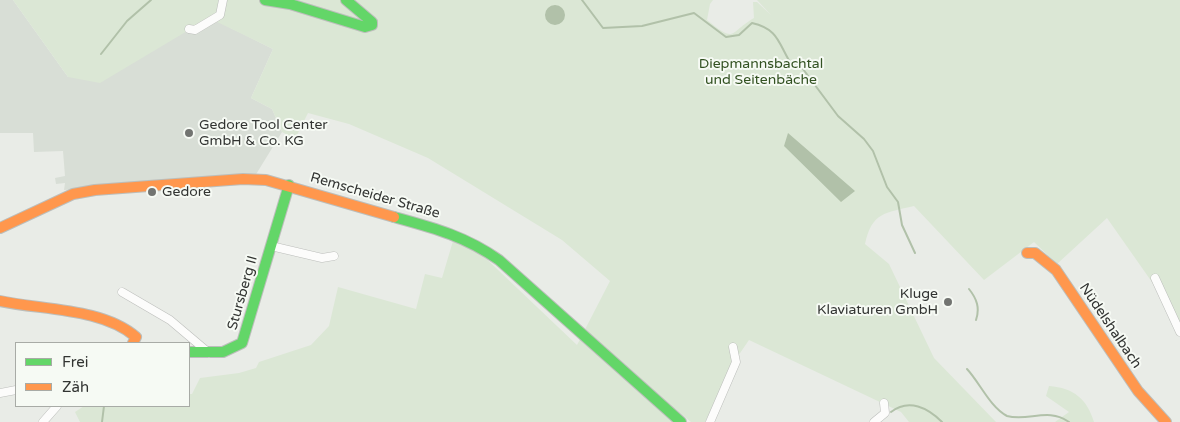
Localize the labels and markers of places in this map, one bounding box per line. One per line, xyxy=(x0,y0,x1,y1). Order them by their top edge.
place label: Gedore Tool Center GmbH & Co. KG xyxy=(199,117,328,150)
marker: Gedore Tool Center GmbH & Co. KG xyxy=(183,127,195,139)
place label: Gedore xyxy=(162,184,211,200)
marker: Gedore xyxy=(146,186,158,198)
place label: Kluge Klaviaturen GmbH xyxy=(817,286,938,318)
marker: Kluge Klaviaturen GmbH xyxy=(942,296,954,308)

